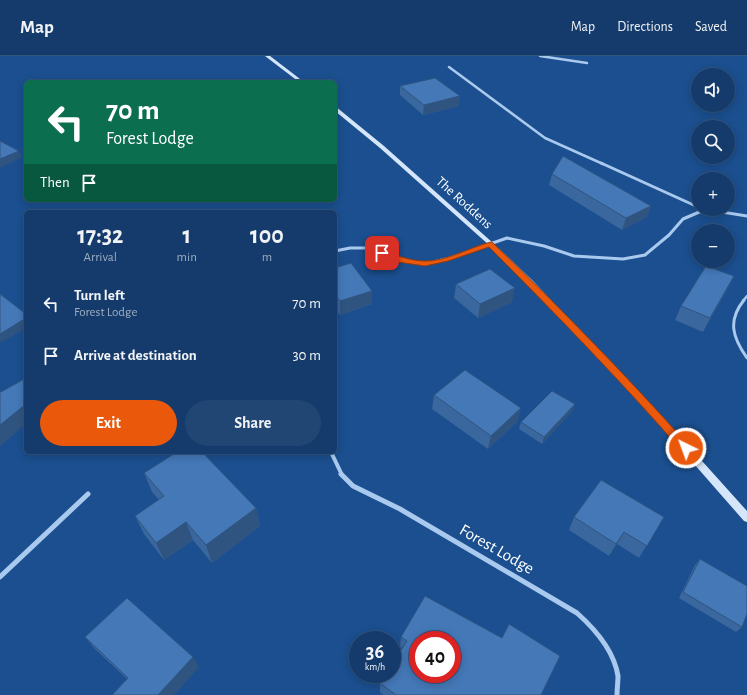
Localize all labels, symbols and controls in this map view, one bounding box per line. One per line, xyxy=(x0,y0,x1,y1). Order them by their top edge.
text: Map xyxy=(20,18,54,37)
text: Map xyxy=(571,20,595,34)
text: Directions xyxy=(617,20,673,34)
text: Saved xyxy=(695,20,727,34)
map controls xyxy=(691,68,735,268)
button: sound xyxy=(691,68,735,112)
icon: left xyxy=(40,96,92,148)
text: 70 m xyxy=(106,97,160,125)
button: search xyxy=(691,120,735,164)
text: Forest Lodge xyxy=(106,130,194,148)
icon: arrive xyxy=(78,172,100,194)
button: + xyxy=(691,172,735,216)
street label: The Roddens xyxy=(433,174,495,232)
text: Then xyxy=(40,175,70,190)
text: 17:32 xyxy=(77,224,123,248)
text: 1 xyxy=(182,224,191,248)
text: 100 xyxy=(250,224,284,248)
button: − xyxy=(691,224,735,268)
pin xyxy=(365,236,399,270)
icon: arrive xyxy=(371,242,393,264)
text: Arrival xyxy=(84,251,117,264)
text: min xyxy=(177,251,197,264)
text: m xyxy=(262,251,272,264)
text: Turn left xyxy=(74,288,125,303)
icon: left xyxy=(40,293,62,315)
text: 70 m xyxy=(292,296,321,311)
text: Forest Lodge xyxy=(74,306,137,319)
icon: arrive xyxy=(40,345,62,367)
text: Arrive at destination xyxy=(74,348,197,363)
text: 30 m xyxy=(292,348,321,363)
button: Exit xyxy=(40,400,177,446)
button: Share xyxy=(185,400,321,446)
position arrow xyxy=(665,427,707,469)
street label: Forest Lodge xyxy=(457,521,537,577)
speed limit sign: 40 xyxy=(409,631,461,683)
text: 36 xyxy=(366,642,384,662)
text: km/h xyxy=(365,662,385,672)

